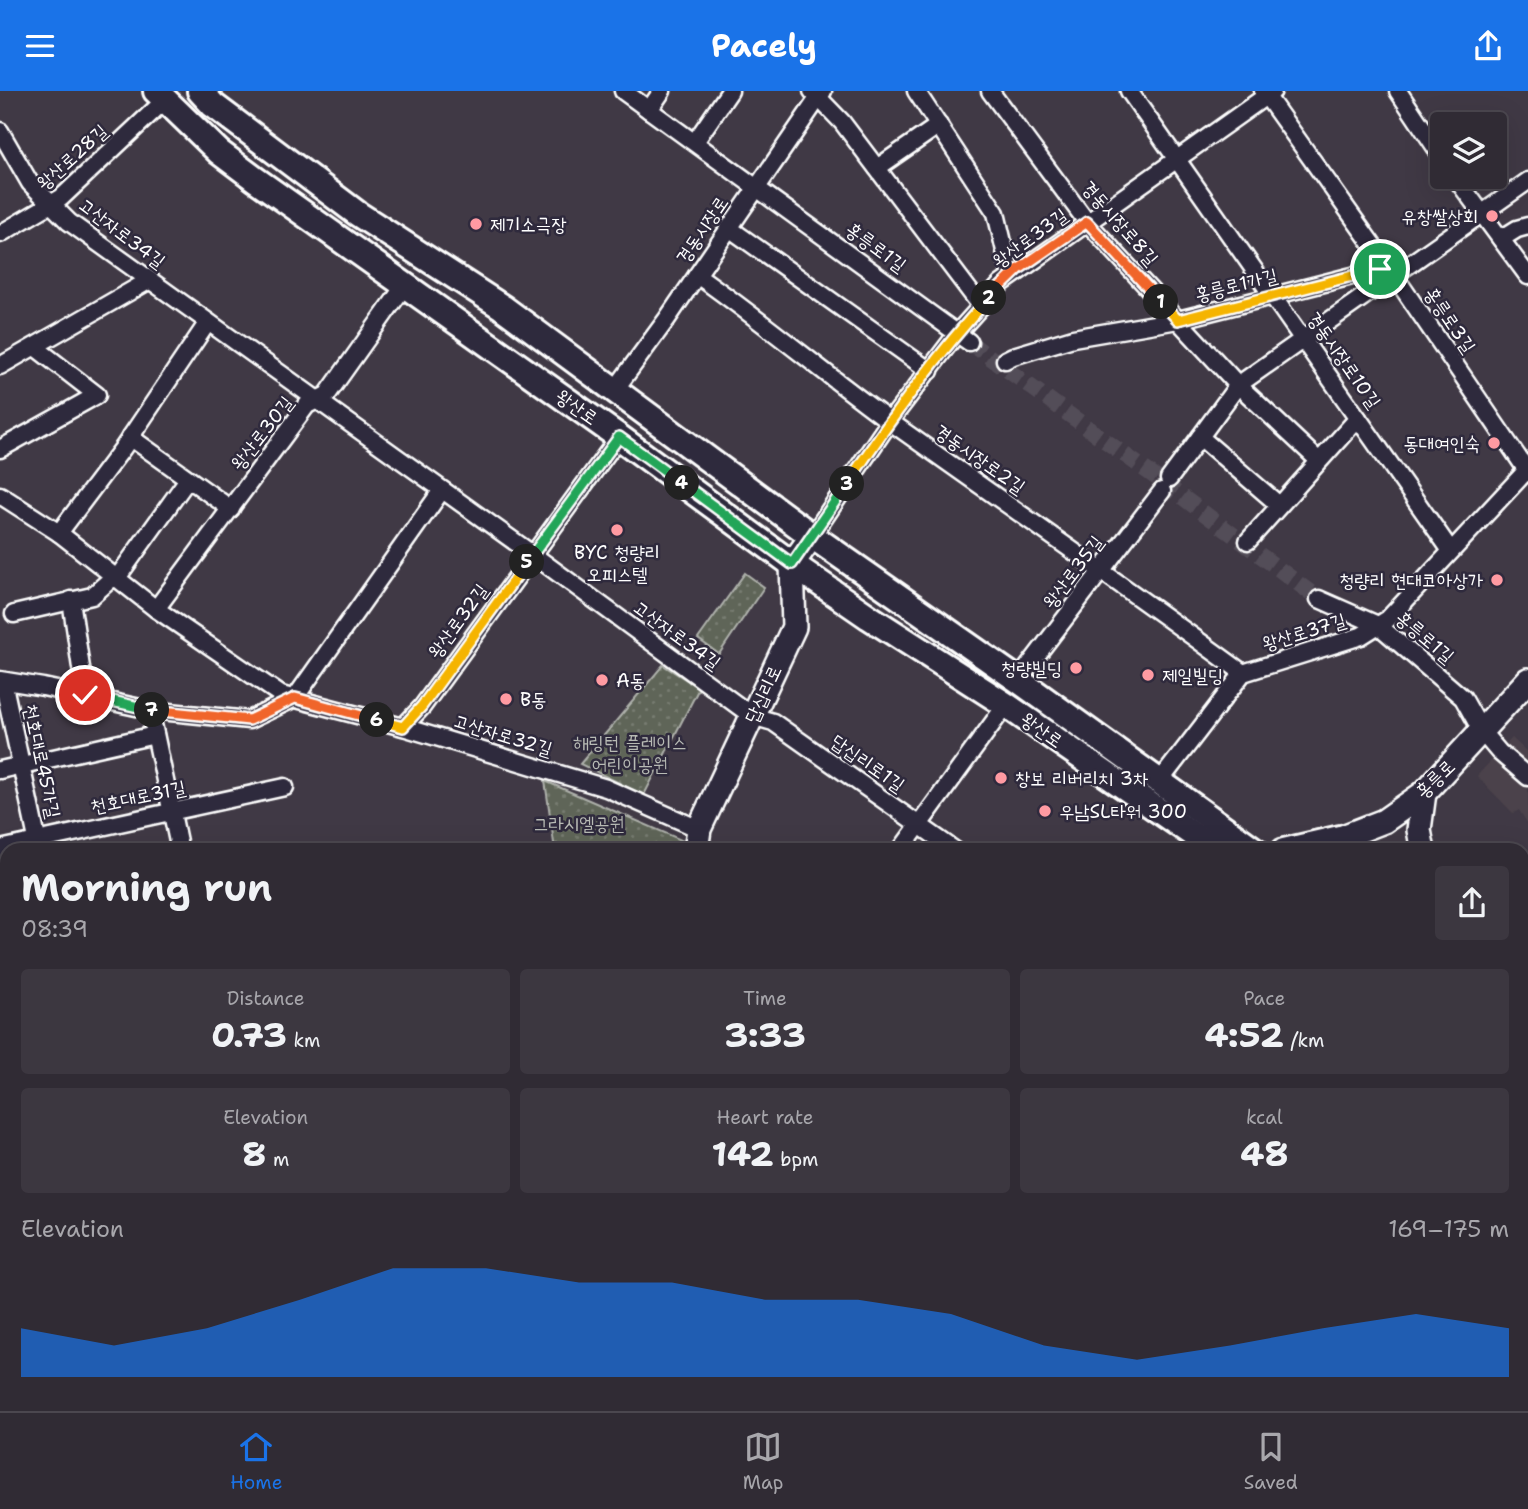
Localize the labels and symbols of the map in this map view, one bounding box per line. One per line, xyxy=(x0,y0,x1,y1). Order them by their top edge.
street label: 왕산로28길 xyxy=(31,119,113,195)
street label: 경동시장로8길 xyxy=(1076,175,1164,271)
street label: 경동시장로 xyxy=(670,191,734,269)
street label: 고산자로34길 xyxy=(74,192,170,274)
street label: 왕산로33길 xyxy=(988,202,1072,274)
place label: 유창쌀상회 xyxy=(1402,204,1478,229)
marker: 유창쌀상회 xyxy=(1484,208,1500,224)
place label: 제기소극장 xyxy=(490,212,566,237)
marker: 제기소극장 xyxy=(468,216,484,232)
street label: 홍릉로1길 xyxy=(841,217,911,277)
pin xyxy=(1350,239,1410,299)
street label: 홍릉로1가길 xyxy=(1192,263,1280,307)
pin: 2 xyxy=(972,281,1006,315)
street label: 홍릉로3길 xyxy=(1419,282,1481,358)
pin: 1 xyxy=(1144,285,1178,319)
street label: 경동시장로10길 xyxy=(1302,307,1386,413)
street label: 왕산로 xyxy=(551,384,603,430)
street label: 왕산로30길 xyxy=(225,391,299,475)
street label: 경동시장로2길 xyxy=(930,419,1030,499)
place label: 동대여인숙 xyxy=(1404,431,1480,456)
marker: 동대여인숙 xyxy=(1486,435,1502,451)
pin: 4 xyxy=(664,465,700,501)
pin: 3 xyxy=(830,467,864,501)
marker: BYC 청량리 오피스텔 xyxy=(609,522,625,538)
street label: 왕산로35길 xyxy=(1037,530,1109,614)
place label: BYC 청량리 오피스텔 xyxy=(574,540,660,587)
pin: 5 xyxy=(510,545,544,580)
place label: 청량리 현대코아상가 xyxy=(1339,568,1484,593)
marker: 청량리 현대코아상가 xyxy=(1489,572,1505,588)
street label: 왕산로32길 xyxy=(422,579,494,663)
street label: 고산자로34길 xyxy=(628,595,726,675)
street label: 홍릉로1길 xyxy=(1391,605,1459,669)
street label: 왕산로37길 xyxy=(1259,607,1349,657)
place label: 청량빌딩 xyxy=(1001,656,1062,681)
marker: 청량빌딩 xyxy=(1068,660,1084,676)
street label: 답십리로 xyxy=(739,661,787,727)
place label: 제일빌딩 xyxy=(1162,663,1223,688)
pin xyxy=(55,665,115,725)
marker: 제일빌딩 xyxy=(1140,667,1156,683)
place label: A동 xyxy=(616,668,645,693)
marker: A동 xyxy=(594,672,610,688)
place label: B동 xyxy=(520,687,547,712)
marker: B동 xyxy=(498,691,514,707)
pin: 7 xyxy=(134,693,170,727)
street label: 천호대로45가길 xyxy=(18,702,66,820)
pin: 6 xyxy=(360,703,394,737)
street label: 왕산로 xyxy=(1016,707,1068,753)
street label: 고산자로32길 xyxy=(451,708,555,762)
street label: 답십리로1길 xyxy=(826,729,910,797)
park label: 해링턴 플레이스 어린이공원 xyxy=(573,730,687,777)
street label: 홍릉로 xyxy=(1410,754,1460,804)
place label: 창보 리버리치 3차 xyxy=(1015,766,1148,791)
marker: 창보 리버리치 3차 xyxy=(993,770,1009,786)
street label: 천호대로31길 xyxy=(88,775,188,819)
place label: 우남SL타워 300 xyxy=(1059,799,1187,824)
marker: 우남SL타워 300 xyxy=(1037,803,1053,819)
park label: 그라시엘공원 xyxy=(533,811,625,836)

